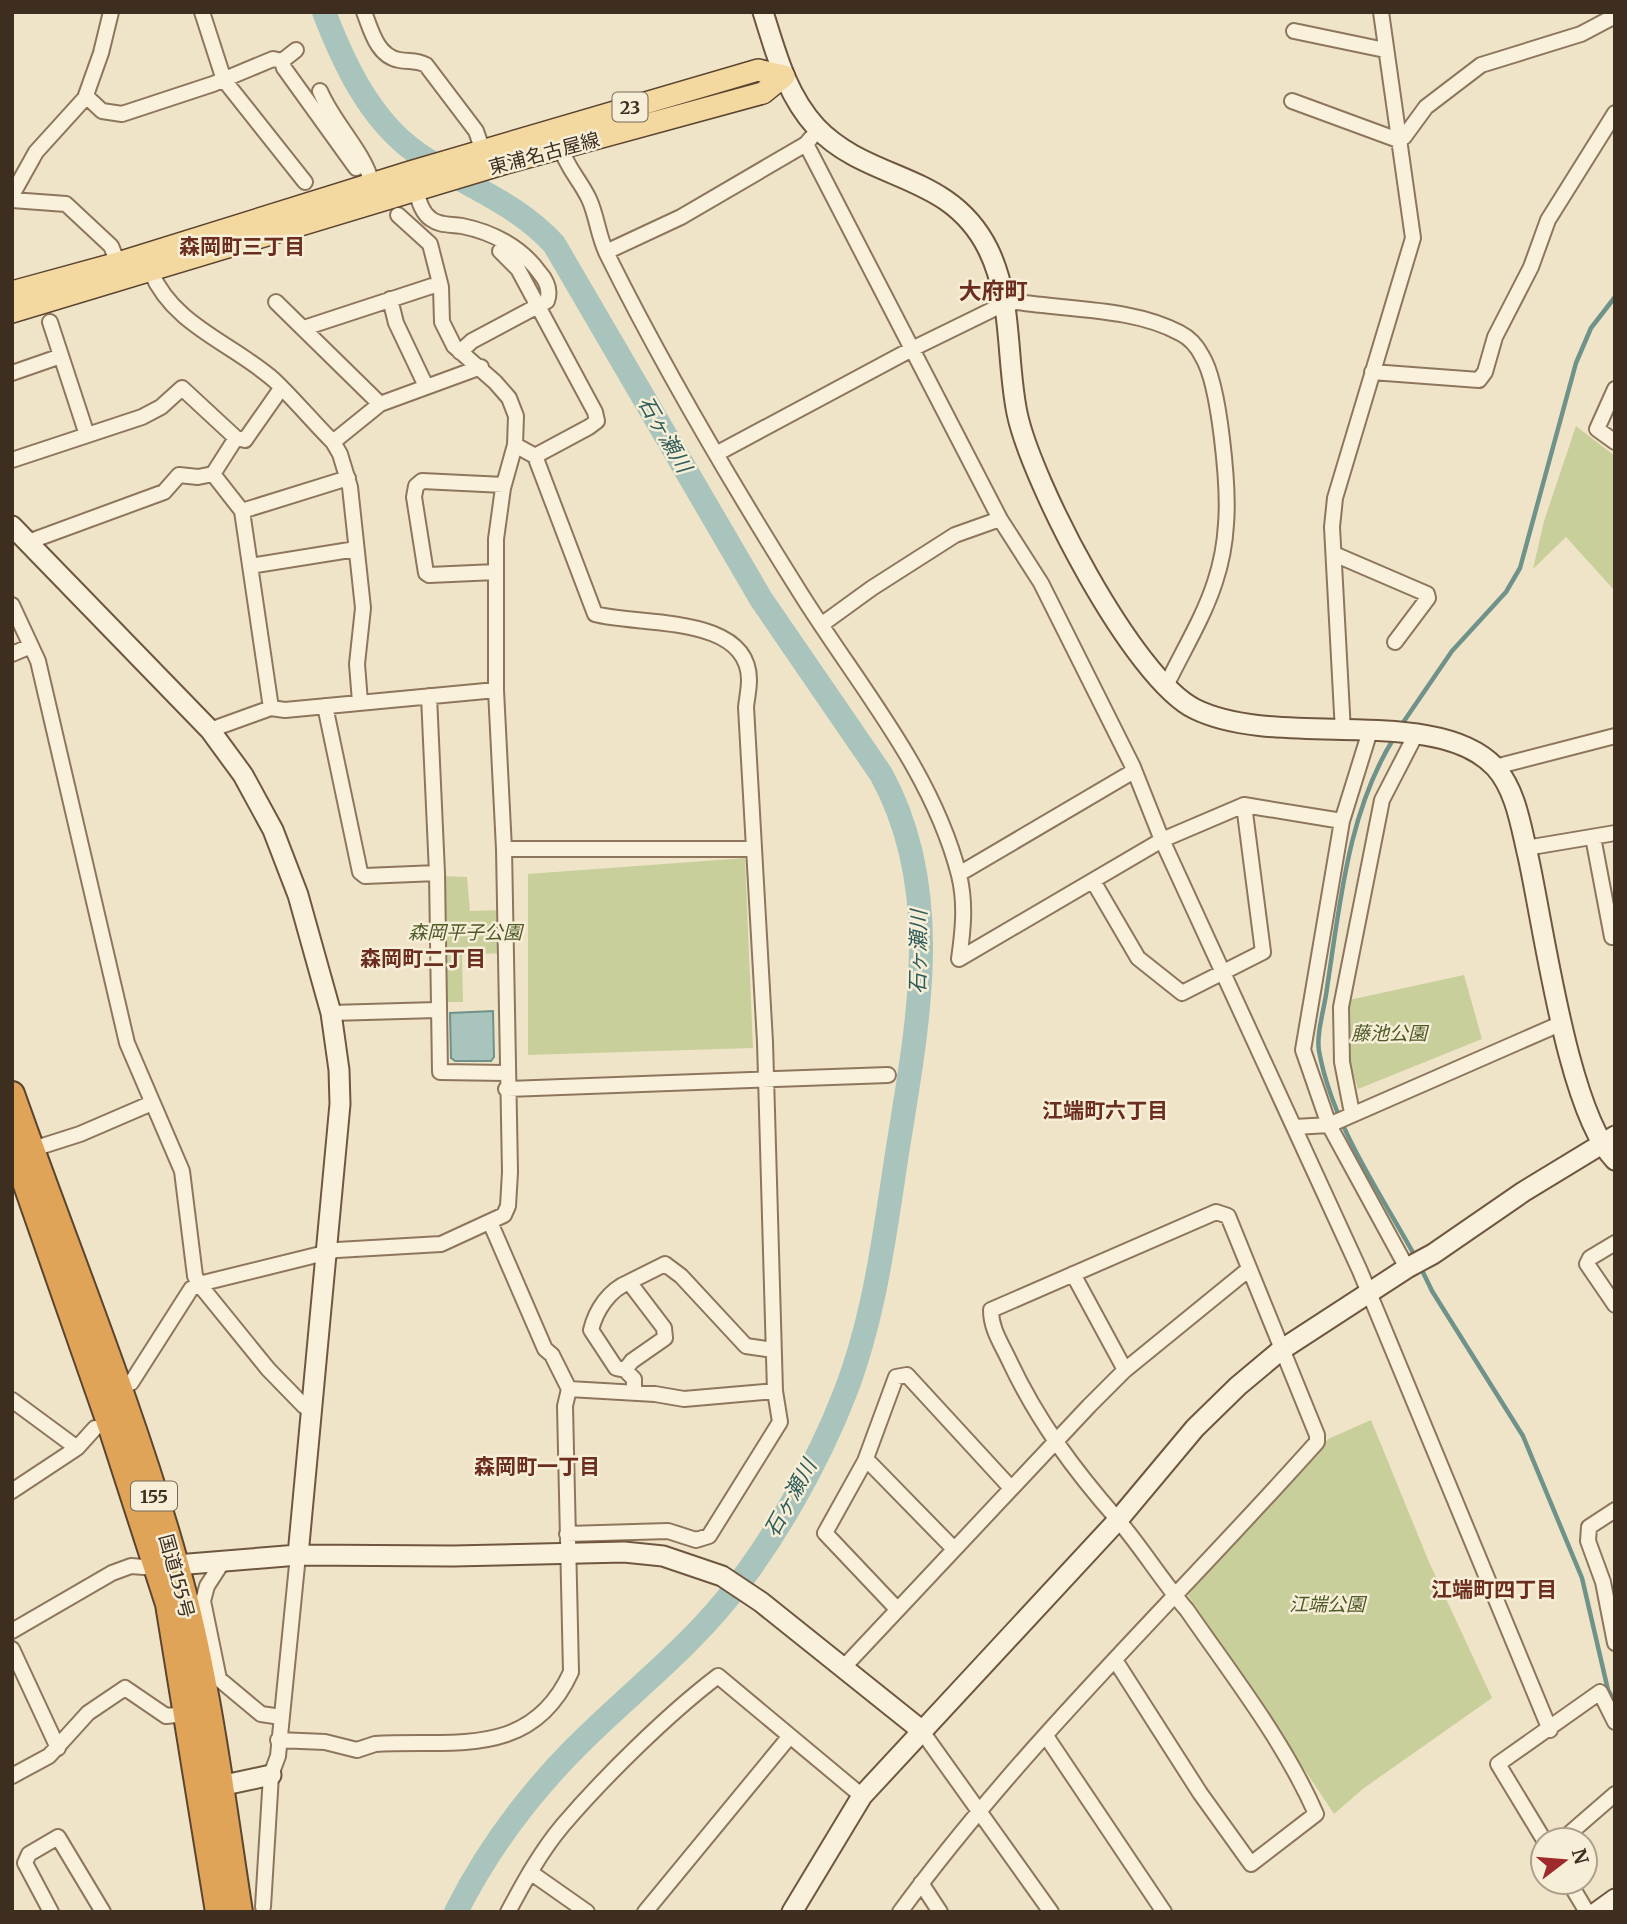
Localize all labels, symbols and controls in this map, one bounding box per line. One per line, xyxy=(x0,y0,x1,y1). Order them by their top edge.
road number: 23 xyxy=(612,92,648,122)
street label: 東浦名古屋線 xyxy=(486,127,602,179)
district label: 森岡町三丁目 xyxy=(179,233,305,260)
district label: 大府町 xyxy=(959,276,1028,305)
water label: 石ヶ瀬川 xyxy=(632,391,699,479)
water label: 石ヶ瀬川 xyxy=(904,908,932,994)
park label: 森岡平子公園 xyxy=(408,920,525,944)
district label: 森岡町二丁目 xyxy=(360,945,486,972)
park label: 藤池公園 xyxy=(1351,1021,1430,1045)
district label: 江端町六丁目 xyxy=(1042,1097,1168,1124)
district label: 森岡町一丁目 xyxy=(474,1453,600,1480)
water label: 石ヶ瀬川 xyxy=(758,1453,823,1541)
road number: 155 xyxy=(131,1482,177,1511)
street label: 国道155号 xyxy=(154,1531,200,1621)
district label: 江端町四丁目 xyxy=(1431,1576,1557,1603)
park label: 江端公園 xyxy=(1289,1592,1368,1616)
north arrow xyxy=(1529,1826,1599,1896)
text: N xyxy=(1567,1846,1594,1867)

